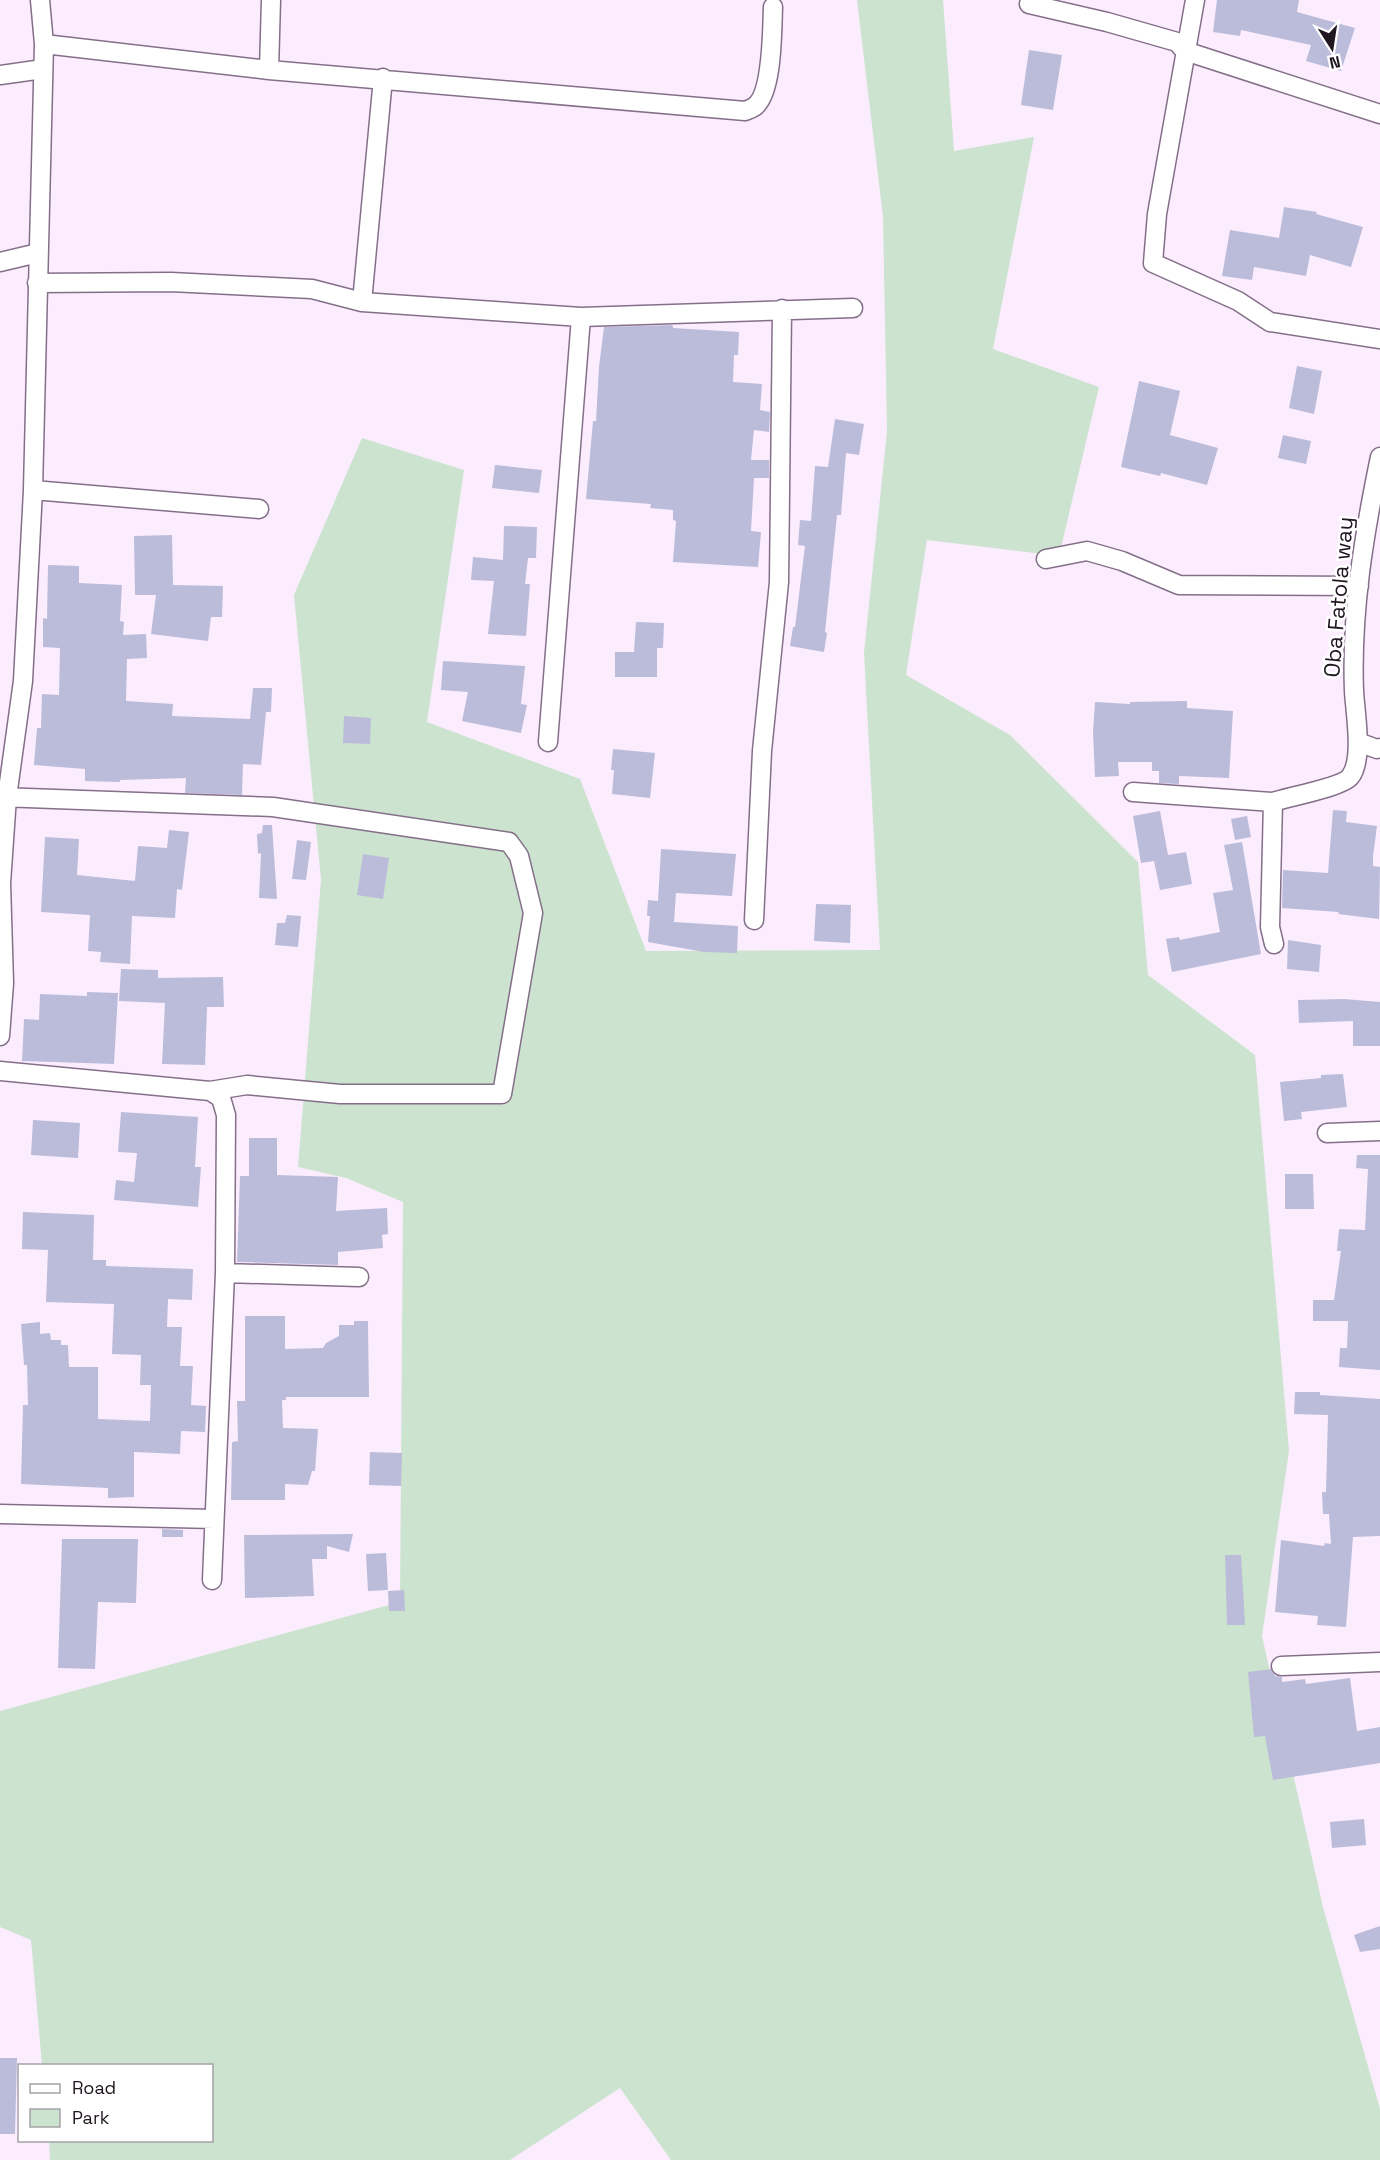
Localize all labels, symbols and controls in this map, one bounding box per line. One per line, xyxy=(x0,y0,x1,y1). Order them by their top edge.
north arrow xyxy=(1302,18,1362,78)
text: N xyxy=(1328,51,1342,74)
street label: Oba Fatola way xyxy=(1317,516,1359,678)
legend xyxy=(18,2064,213,2142)
text: Road xyxy=(72,2076,116,2099)
text: Park xyxy=(72,2106,110,2129)

